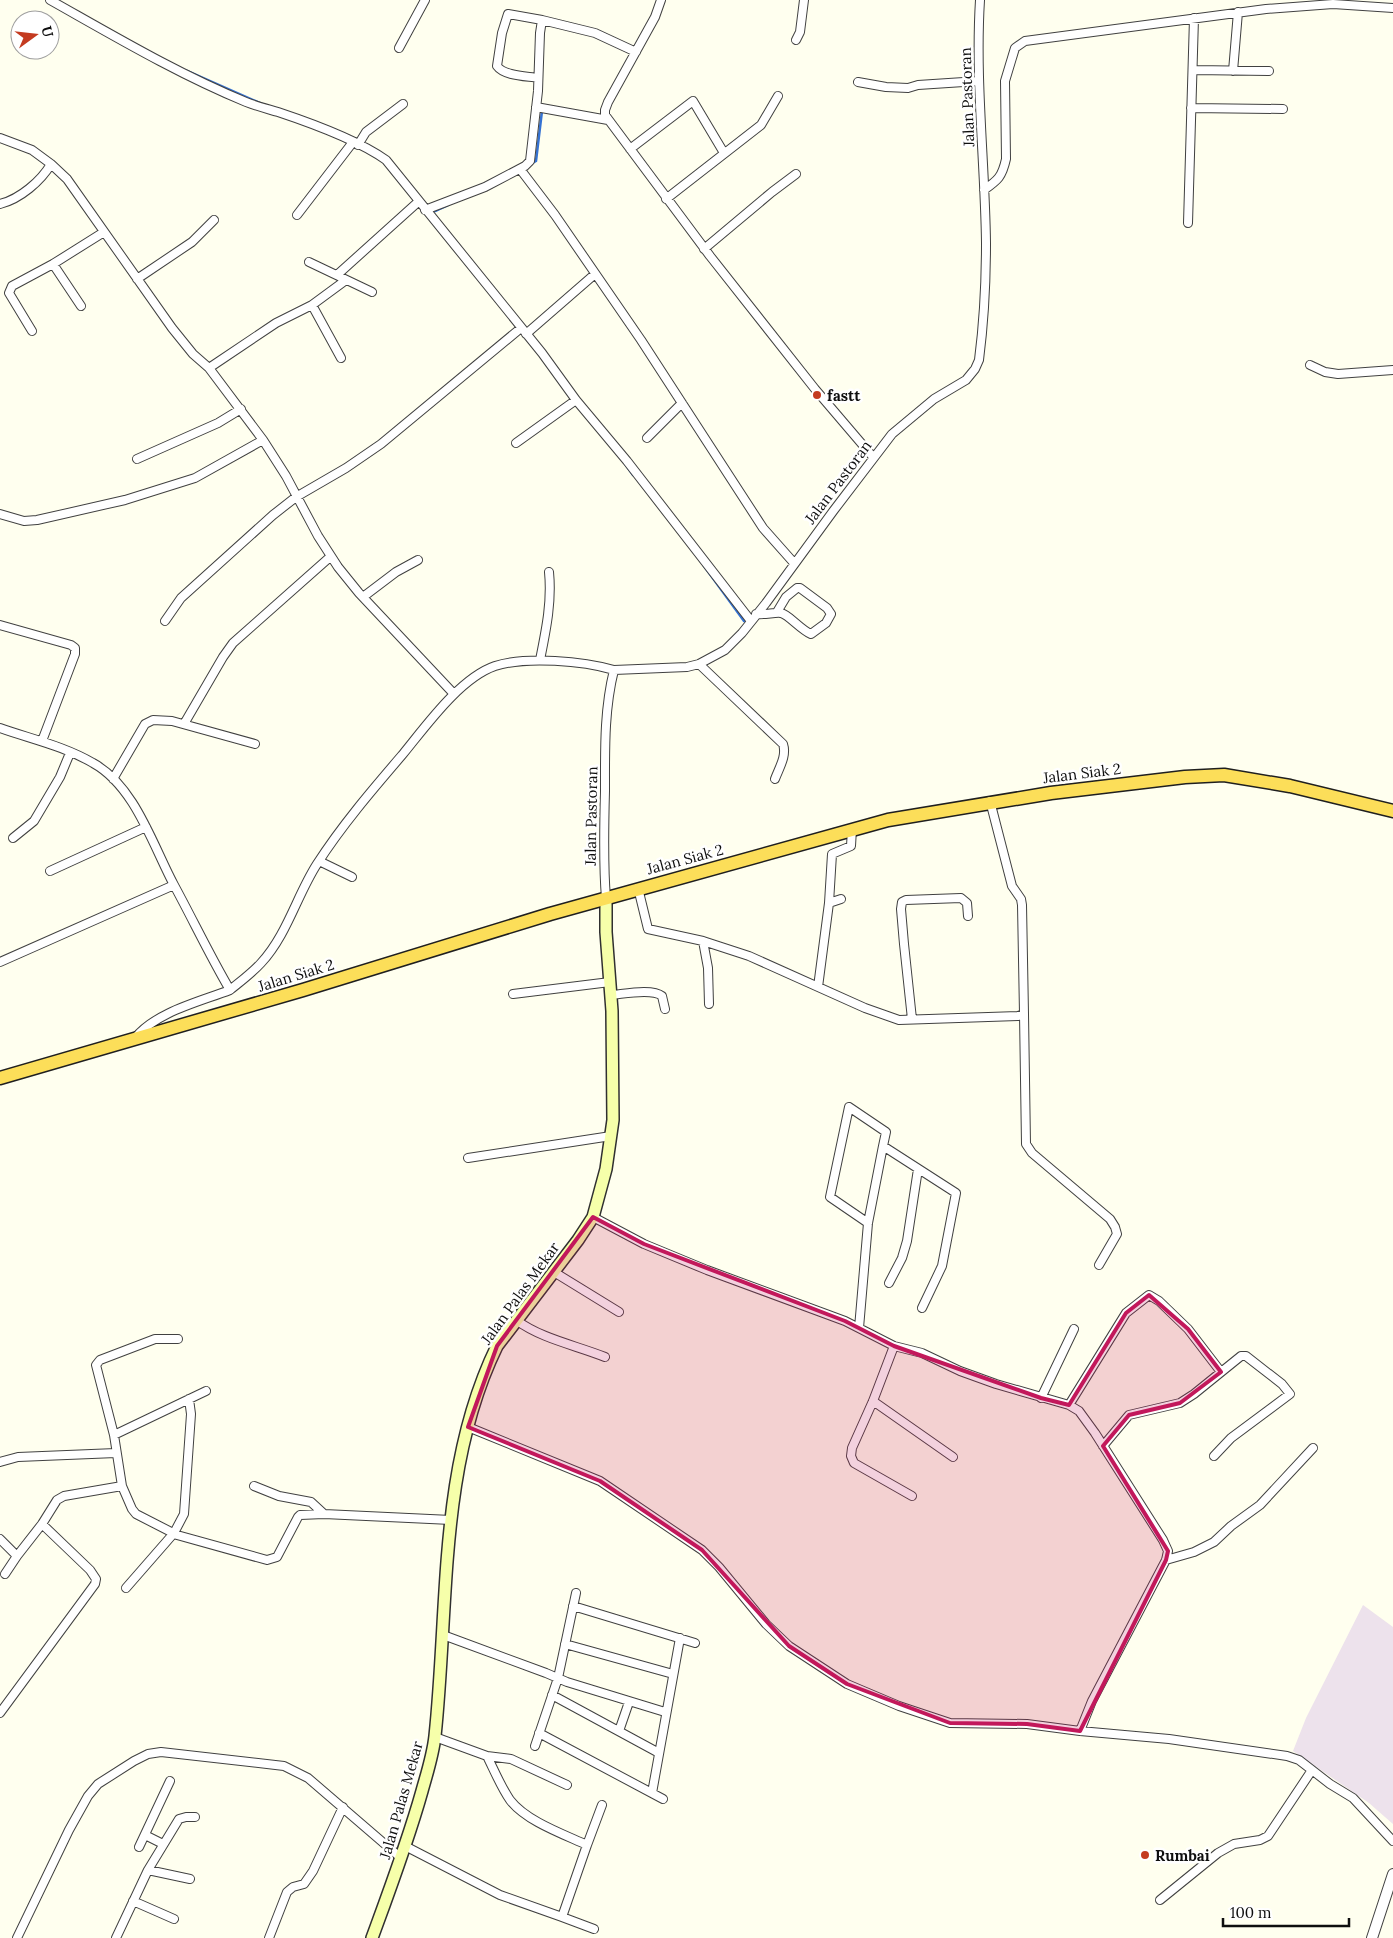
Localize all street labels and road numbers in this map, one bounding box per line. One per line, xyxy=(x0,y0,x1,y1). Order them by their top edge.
street label: Jalan Pastoran xyxy=(956,47,978,148)
street label: Jalan Pastoran xyxy=(800,437,876,528)
street label: Jalan Siak 2 xyxy=(1041,759,1122,787)
street label: Jalan Pastoran xyxy=(581,766,601,867)
street label: Jalan Siak 2 xyxy=(644,840,725,879)
street label: Jalan Siak 2 xyxy=(255,954,336,996)
street label: Jalan Palas Mekar xyxy=(476,1238,564,1349)
street label: Jalan Palas Mekar xyxy=(375,1739,427,1862)

